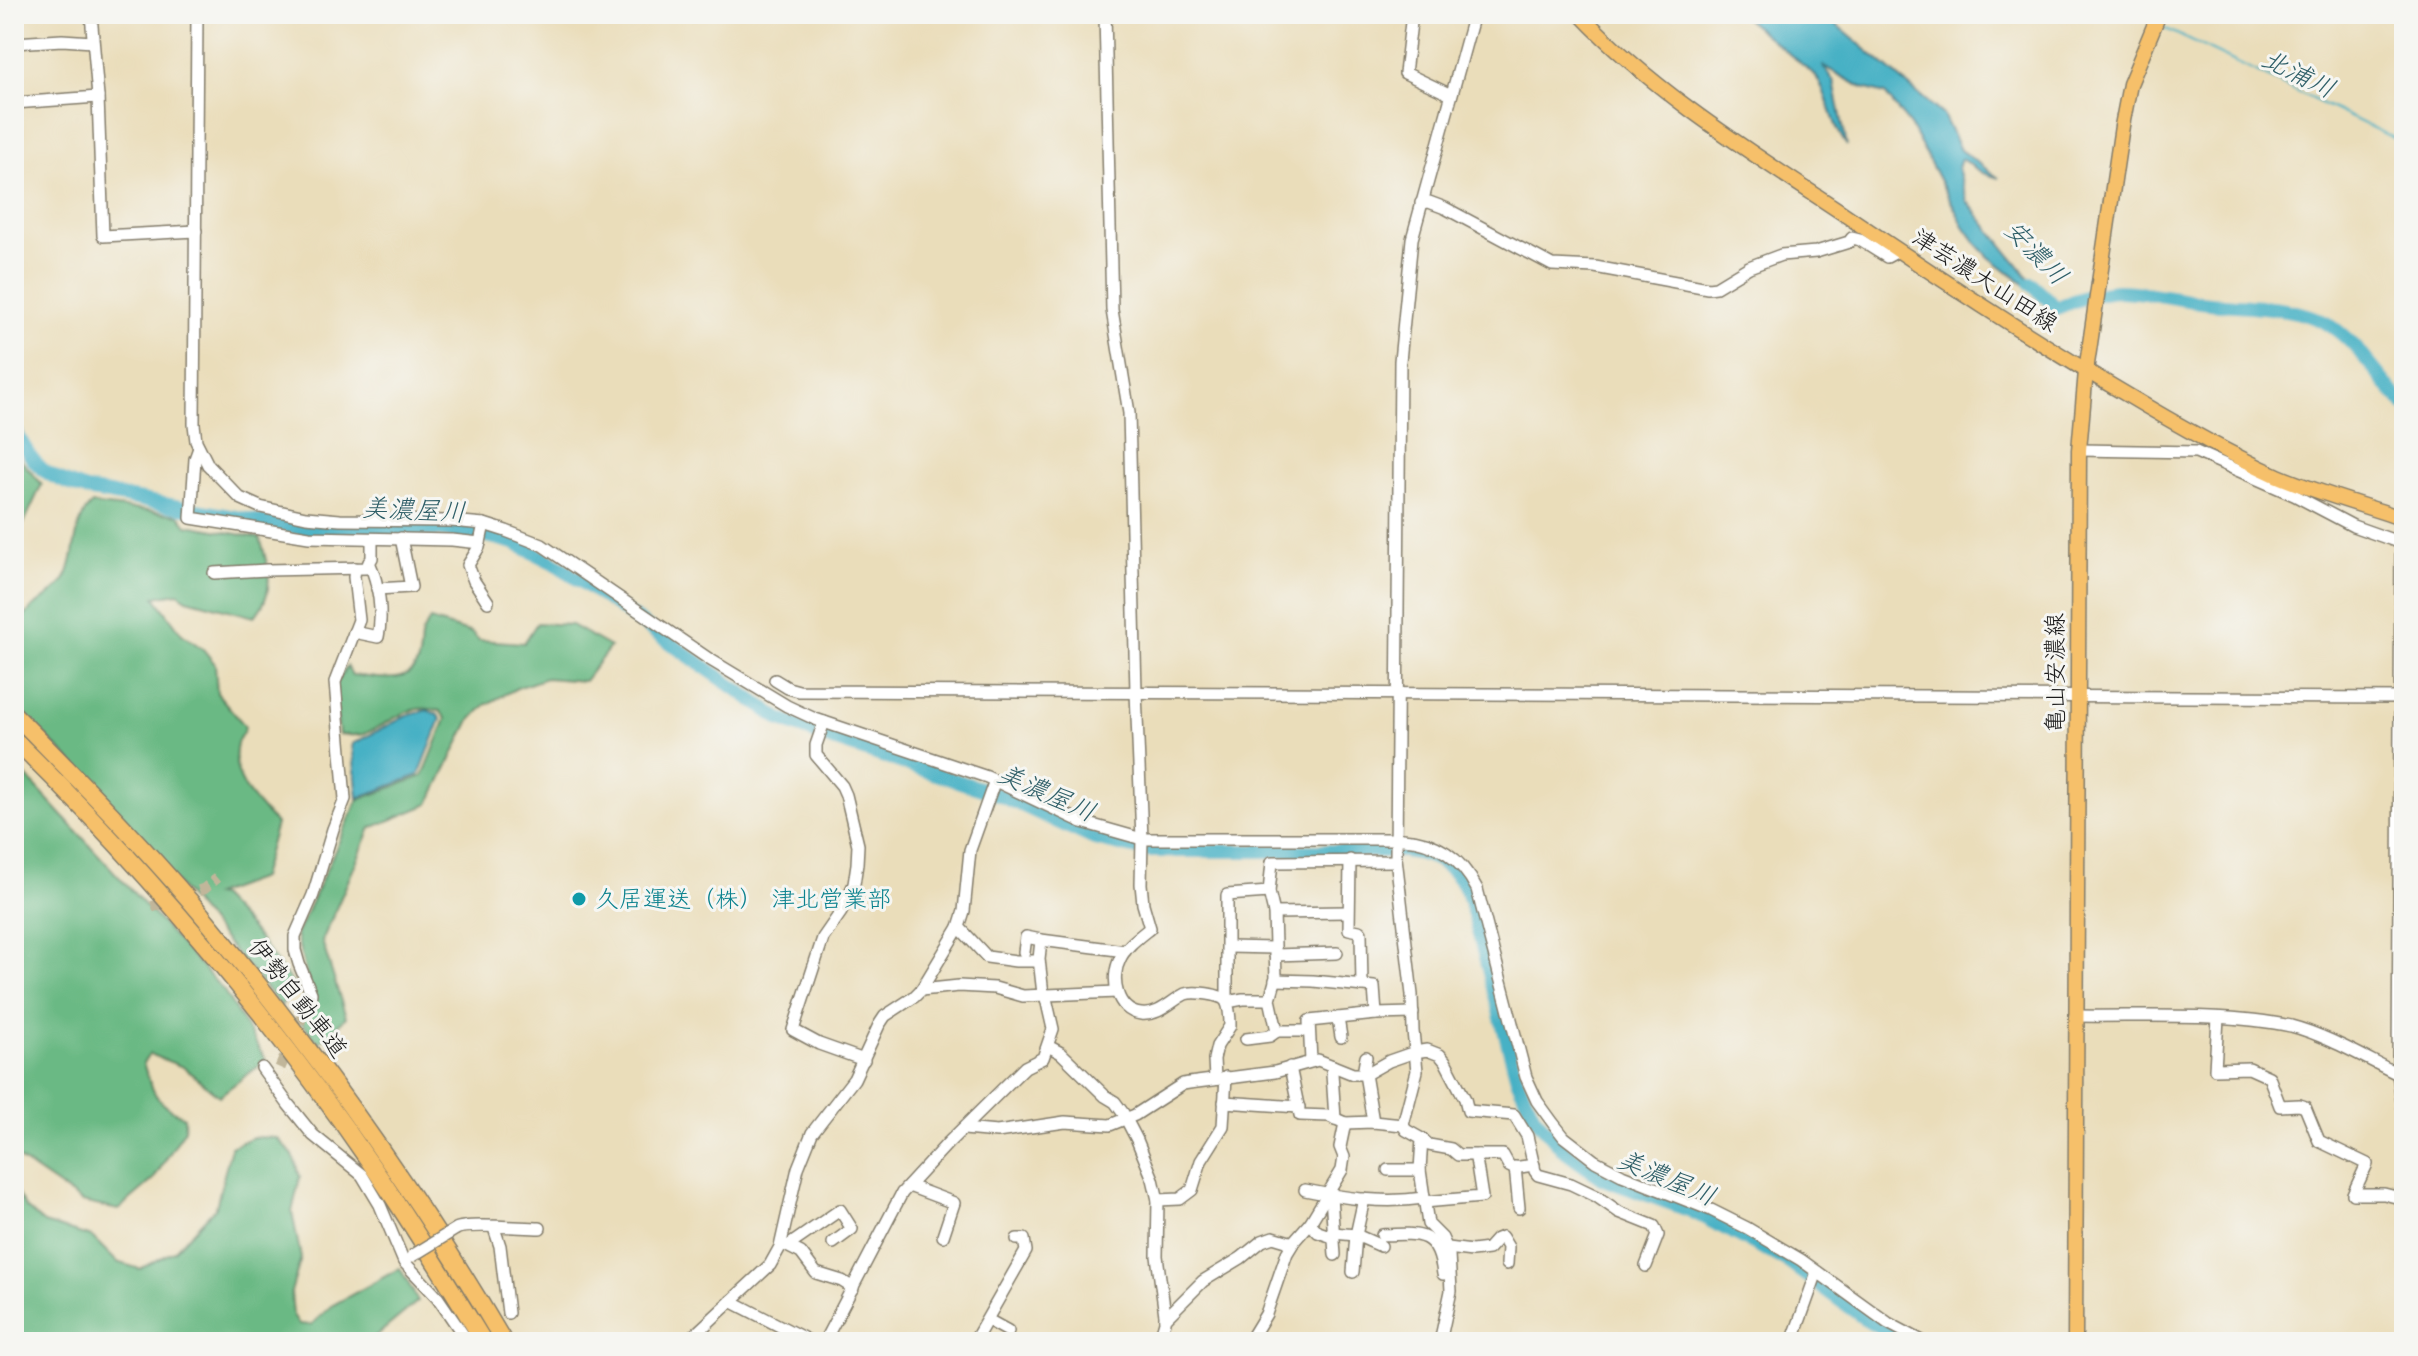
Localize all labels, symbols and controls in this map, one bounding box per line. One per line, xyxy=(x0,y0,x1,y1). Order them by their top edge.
water label: 北浦川 xyxy=(2256,40,2342,106)
water label: 安濃川 xyxy=(1997,212,2077,292)
street label: 津芸濃大山田線 xyxy=(1906,221,2064,339)
water label: 美濃屋川 xyxy=(361,489,467,529)
street label: 亀山安濃線 xyxy=(2039,613,2071,733)
water label: 美濃屋川 xyxy=(992,755,1102,829)
place label: 久居運送（株） 津北営業部 xyxy=(595,883,891,915)
marker: 久居運送（株） 津北営業部 xyxy=(570,890,588,908)
street label: 伊勢自動車道 xyxy=(241,931,355,1065)
water label: 美濃屋川 xyxy=(1612,1141,1722,1213)

